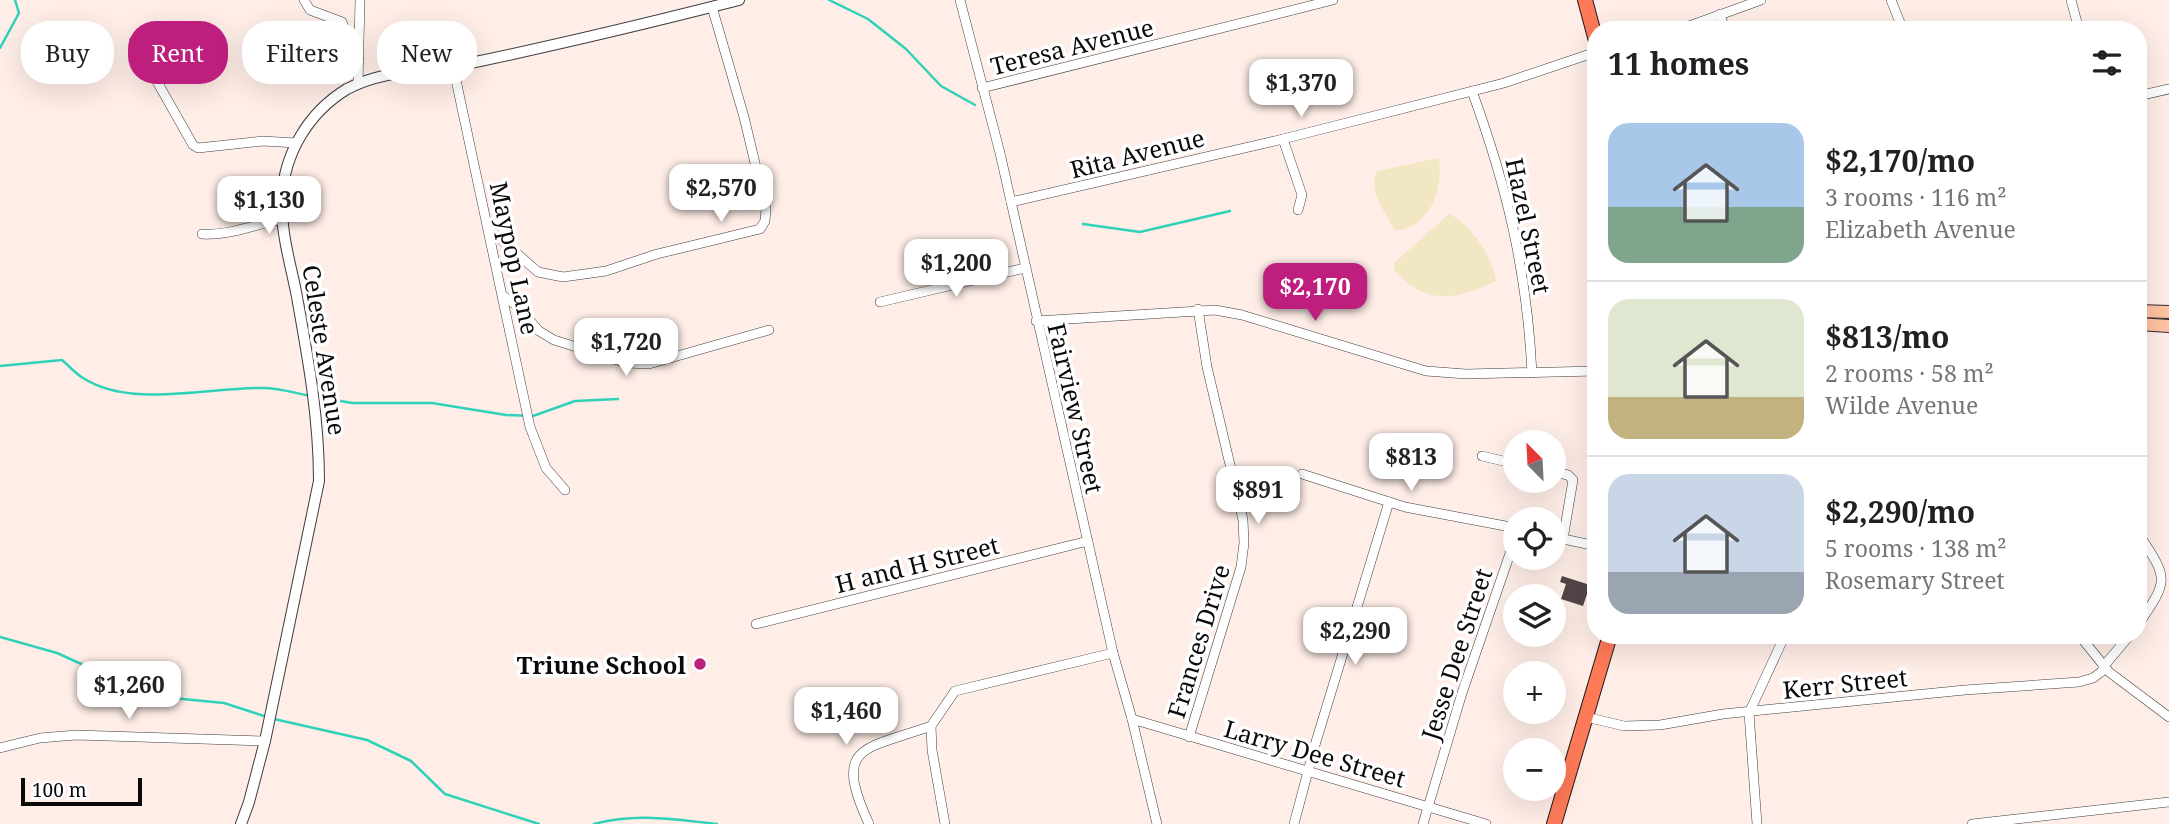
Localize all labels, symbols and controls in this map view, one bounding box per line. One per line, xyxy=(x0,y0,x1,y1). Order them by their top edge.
street label: Teresa Avenue xyxy=(987,10,1157,82)
chip: Buy xyxy=(21,21,114,84)
chip: Rent xyxy=(128,21,228,84)
chip: Filters xyxy=(242,21,363,84)
chip: New xyxy=(377,21,477,84)
text: 11 homes xyxy=(1608,43,1749,84)
icon: filters xyxy=(2088,44,2126,82)
pin: $1,370 xyxy=(1244,60,1358,119)
text: $1,370 xyxy=(1265,66,1337,98)
street label: Rita Avenue xyxy=(1066,120,1208,186)
text: $2,170/mo xyxy=(1825,140,1975,181)
icon: home xyxy=(1664,151,1748,235)
street label: Hazel Street xyxy=(1498,155,1560,297)
pin: $2,570 xyxy=(664,164,778,224)
text: $2,570 xyxy=(685,171,757,203)
pin: $1,130 xyxy=(212,176,326,236)
street label: Maypop Lane xyxy=(483,179,547,337)
text: 3 rooms · 116 m² xyxy=(1825,181,2007,213)
text: $1,130 xyxy=(233,183,305,215)
text: Elizabeth Avenue xyxy=(1825,213,2016,245)
pin: $1,200 xyxy=(899,240,1013,299)
text: $1,200 xyxy=(920,246,992,278)
street label: Celeste Avenue xyxy=(295,262,355,438)
pin: $2,170 xyxy=(1258,264,1372,323)
text: $2,170 xyxy=(1279,270,1351,302)
text: $813/mo xyxy=(1825,316,1949,357)
pin: $1,720 xyxy=(569,318,683,378)
street label: Fairview Street xyxy=(1040,320,1112,496)
text: $1,720 xyxy=(590,325,662,357)
icon: home xyxy=(1664,327,1748,411)
text: 2 rooms · 58 m² xyxy=(1825,357,1994,389)
text: Wilde Avenue xyxy=(1825,389,1978,421)
north arrow xyxy=(1503,430,1566,494)
map controls xyxy=(1503,430,1566,801)
pin: $813 xyxy=(1370,434,1452,493)
text: $813 xyxy=(1385,440,1437,472)
pin: $891 xyxy=(1217,466,1299,526)
text: $891 xyxy=(1232,473,1284,505)
text: $2,290/mo xyxy=(1825,491,1975,532)
icon: home xyxy=(1664,502,1748,586)
button: locate xyxy=(1503,507,1566,570)
street label: H and H Street xyxy=(832,528,1002,600)
text: 5 rooms · 138 m² xyxy=(1825,532,2007,564)
street label: Frances Drive xyxy=(1159,560,1237,722)
street label: Jesse Dee Street xyxy=(1412,564,1499,745)
text: Rosemary Street xyxy=(1825,564,2005,596)
button: layers xyxy=(1503,584,1566,647)
pin: $2,290 xyxy=(1298,608,1412,667)
text: $2,290 xyxy=(1319,614,1391,646)
place label: Triune School xyxy=(517,648,687,681)
marker: Triune School xyxy=(692,656,708,672)
street label: Kerr Street xyxy=(1781,660,1909,706)
button: + xyxy=(1503,661,1566,724)
pin: $1,260 xyxy=(72,662,186,721)
text: $1,260 xyxy=(93,668,165,700)
pin: $1,460 xyxy=(789,688,903,747)
text: $1,460 xyxy=(810,694,882,726)
street label: Larry Dee Street xyxy=(1220,711,1410,795)
button: − xyxy=(1503,738,1566,801)
scale bar xyxy=(21,775,142,807)
text: 100 m xyxy=(32,777,87,803)

